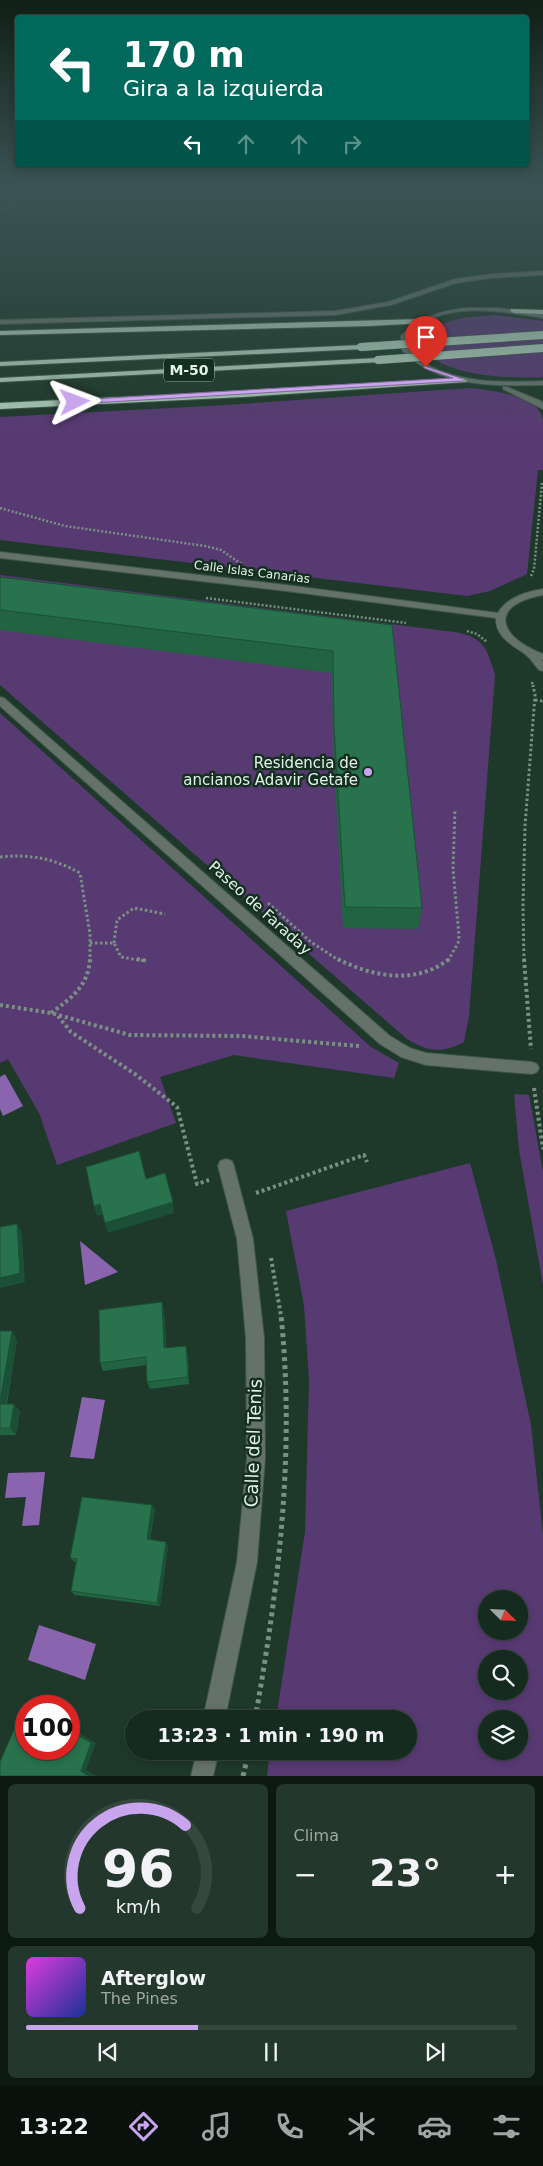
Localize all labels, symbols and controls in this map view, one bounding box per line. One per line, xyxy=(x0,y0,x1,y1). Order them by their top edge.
icon: left xyxy=(40,35,105,100)
text: 170 m xyxy=(123,35,245,75)
text: Gira a la izquierda xyxy=(123,76,324,101)
icon: left xyxy=(179,130,207,158)
icon: ahead xyxy=(232,130,260,158)
icon: ahead xyxy=(285,130,313,158)
icon: right xyxy=(338,130,366,158)
pin xyxy=(405,316,447,367)
icon: arrive xyxy=(412,323,440,351)
road number: M-50 xyxy=(164,358,214,382)
position arrow xyxy=(48,375,100,427)
street label: Calle Islas Canarias xyxy=(193,558,311,586)
place label: Residencia de ancianos Adavir Getafe xyxy=(183,754,358,789)
marker: Residencia de ancianos Adavir Getafe xyxy=(362,766,374,778)
street label: Paseo de Faraday xyxy=(205,857,315,959)
street label: Calle del Tenis xyxy=(240,1378,266,1508)
north arrow xyxy=(478,1590,528,1640)
map controls xyxy=(478,1590,528,1760)
button: search xyxy=(478,1650,528,1700)
speed limit sign: 100 xyxy=(15,1695,80,1760)
button: layers xyxy=(478,1710,528,1760)
text: 13:23 · 1 min · 190 m xyxy=(157,1724,385,1746)
text: Clima xyxy=(294,1826,339,1845)
text: 96 xyxy=(102,1839,174,1899)
text: 23° xyxy=(369,1851,441,1895)
text: − xyxy=(294,1858,317,1891)
text: + xyxy=(494,1858,517,1891)
text: km/h xyxy=(115,1896,160,1917)
text: Afterglow xyxy=(101,1967,206,1989)
text: The Pines xyxy=(101,1989,178,2008)
icon: previous xyxy=(94,2038,122,2066)
icon: pause xyxy=(257,2038,285,2066)
icon: next xyxy=(421,2038,449,2066)
icon: directions xyxy=(126,2109,161,2144)
icon: music xyxy=(199,2109,234,2144)
icon: phone xyxy=(272,2109,307,2144)
icon: climate xyxy=(344,2109,379,2144)
icon: car xyxy=(417,2109,452,2144)
icon: filters xyxy=(489,2109,524,2144)
text: 13:22 xyxy=(19,2114,89,2139)

